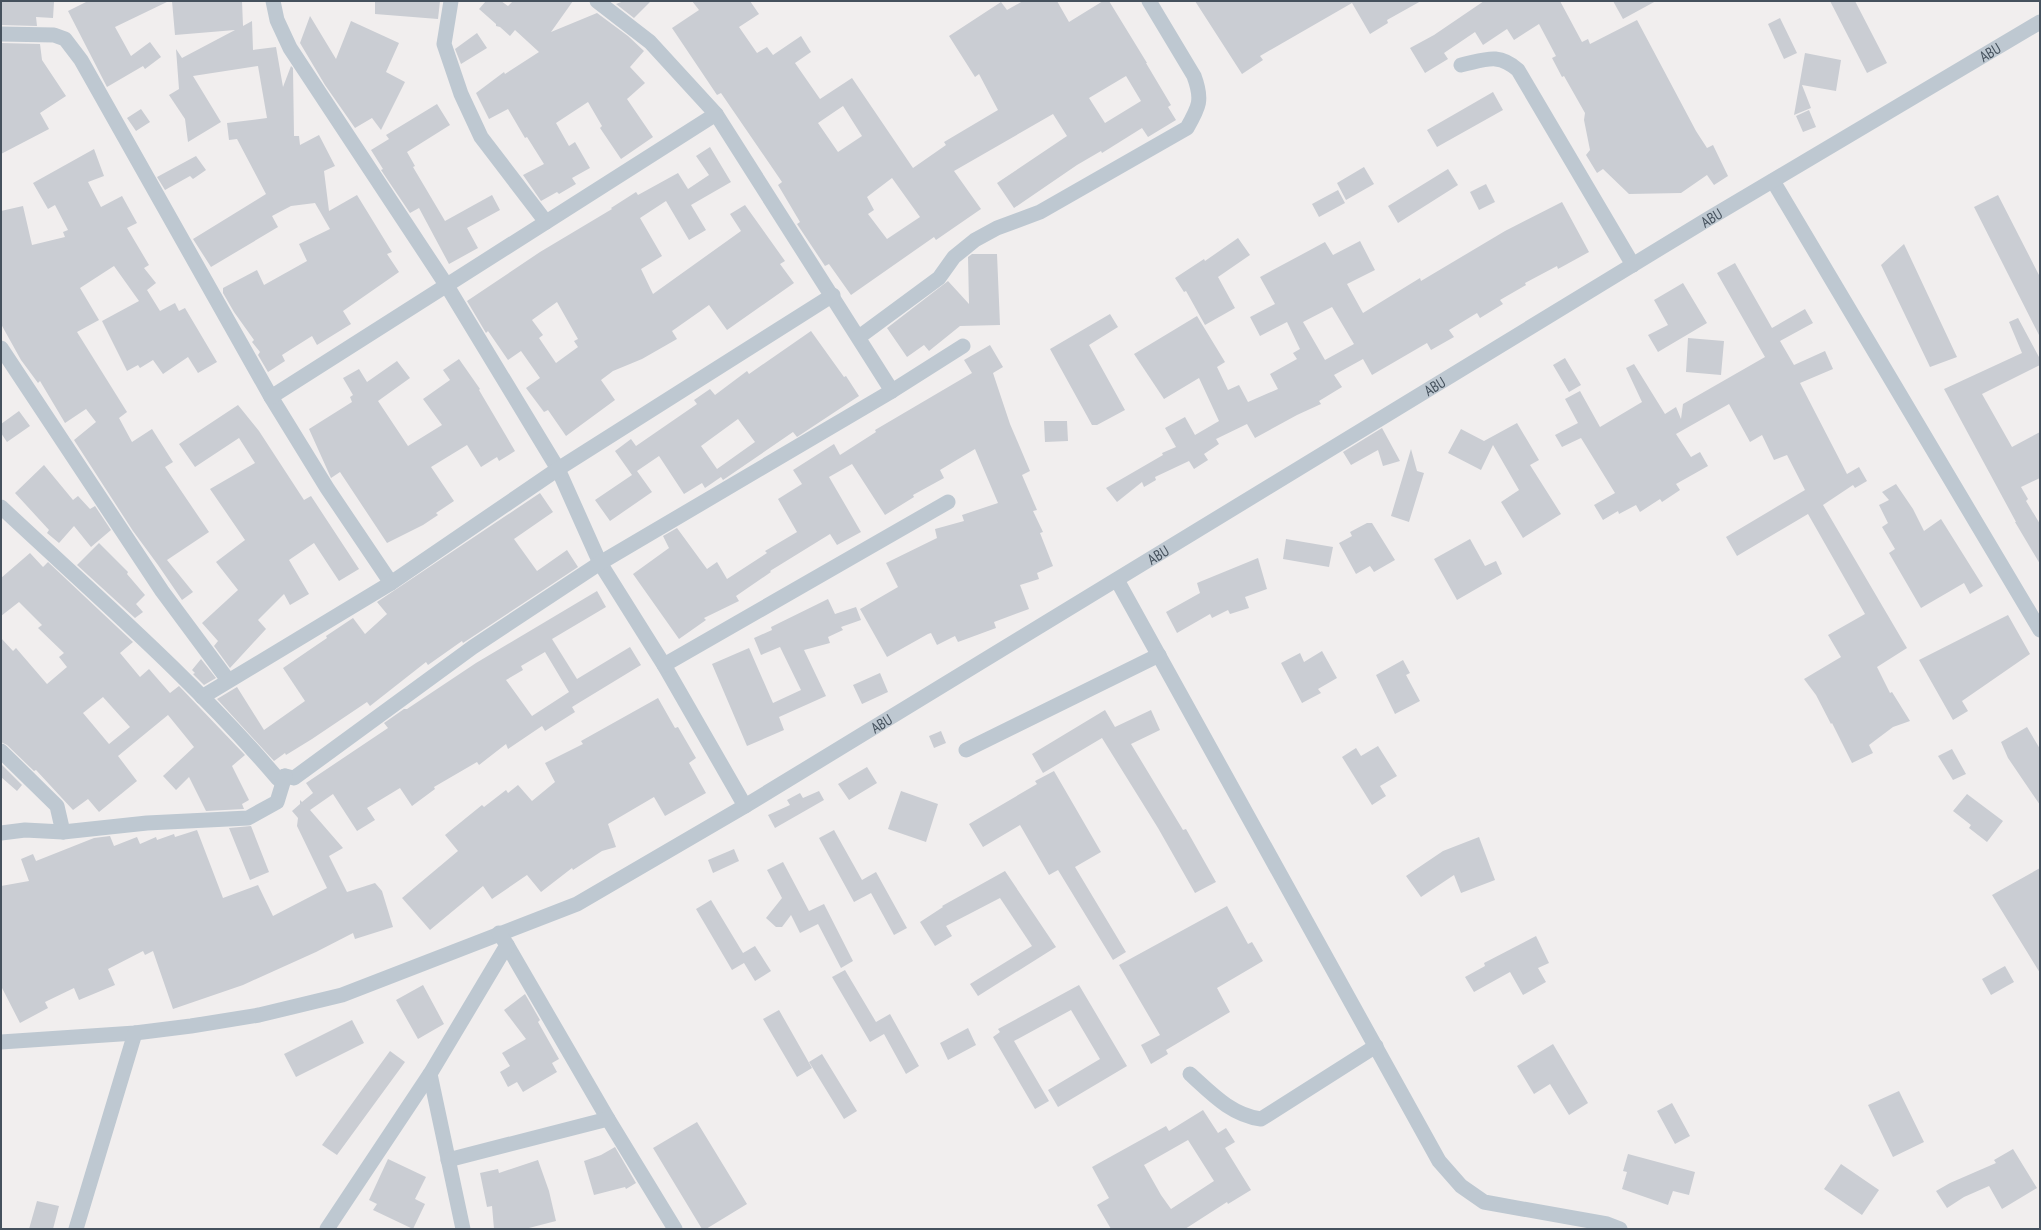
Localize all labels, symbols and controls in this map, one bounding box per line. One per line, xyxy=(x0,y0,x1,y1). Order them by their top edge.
street label: ABU xyxy=(1976,38,2004,66)
street label: ABU xyxy=(1697,203,1725,231)
street label: ABU xyxy=(1420,372,1449,400)
street label: ABU xyxy=(1144,541,1172,568)
street label: ABU xyxy=(867,709,896,737)

